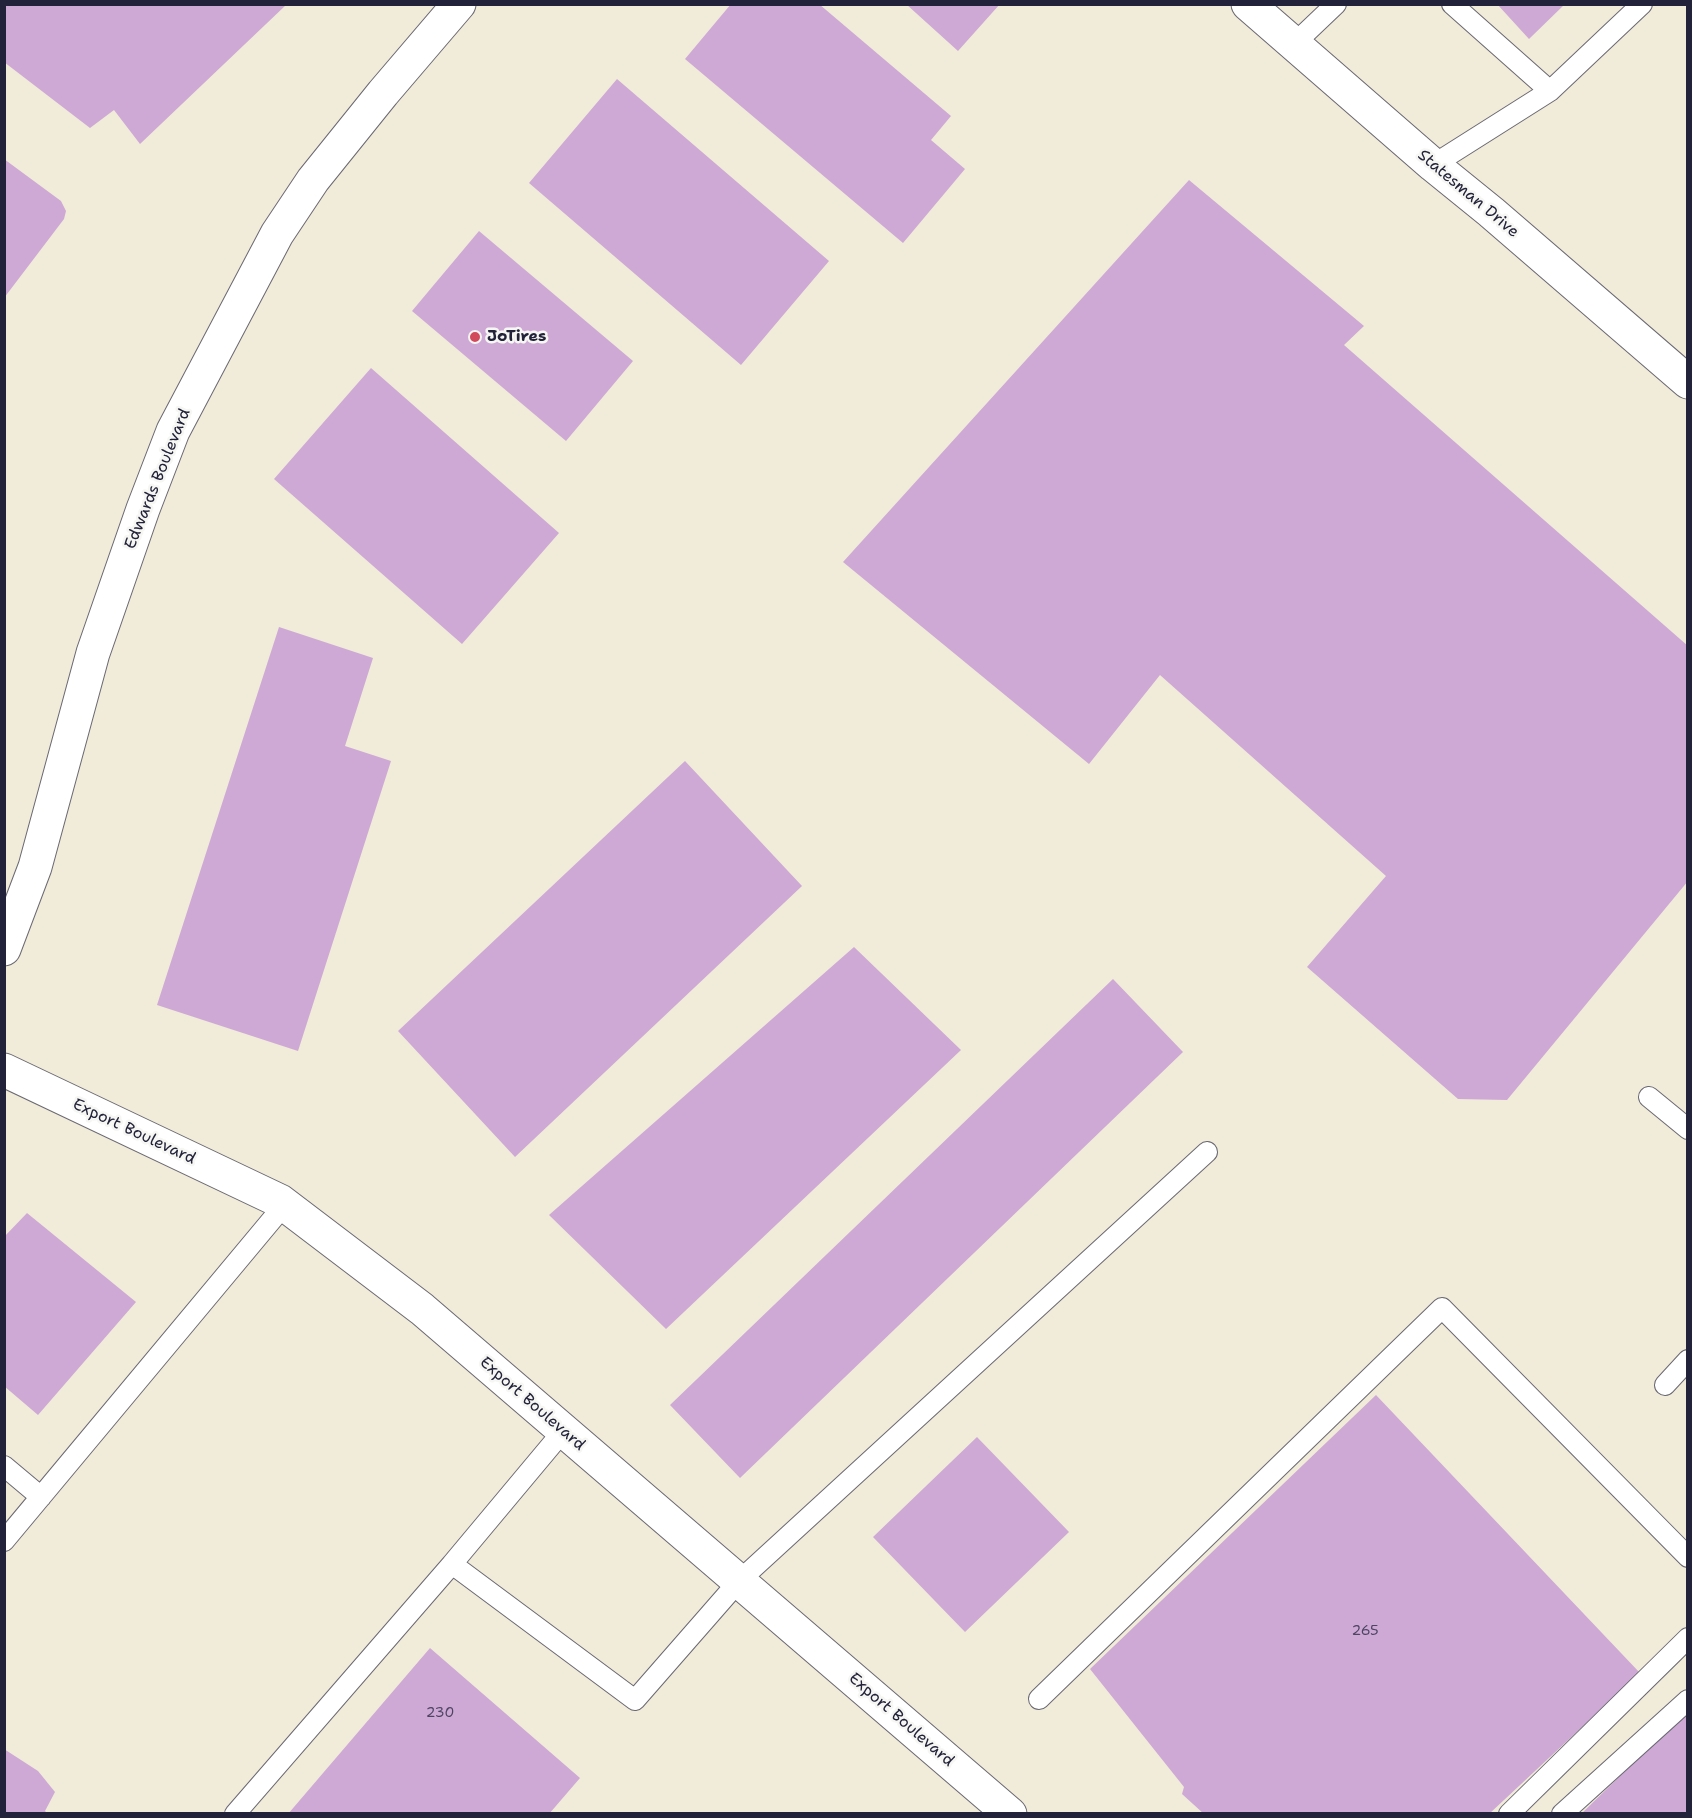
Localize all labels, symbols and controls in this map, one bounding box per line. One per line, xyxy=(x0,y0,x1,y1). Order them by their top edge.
street label: Statesman Drive xyxy=(1413,146,1523,242)
place label: JoTires xyxy=(487,327,547,347)
marker: JoTires xyxy=(468,330,482,344)
street label: Edwards Boulevard xyxy=(121,406,195,552)
street label: Export Boulevard xyxy=(70,1095,198,1169)
street label: Export Boulevard xyxy=(475,1353,589,1455)
house number: 265 xyxy=(1352,1623,1378,1639)
street label: Export Boulevard xyxy=(844,1669,958,1771)
house number: 230 xyxy=(426,1705,454,1721)

